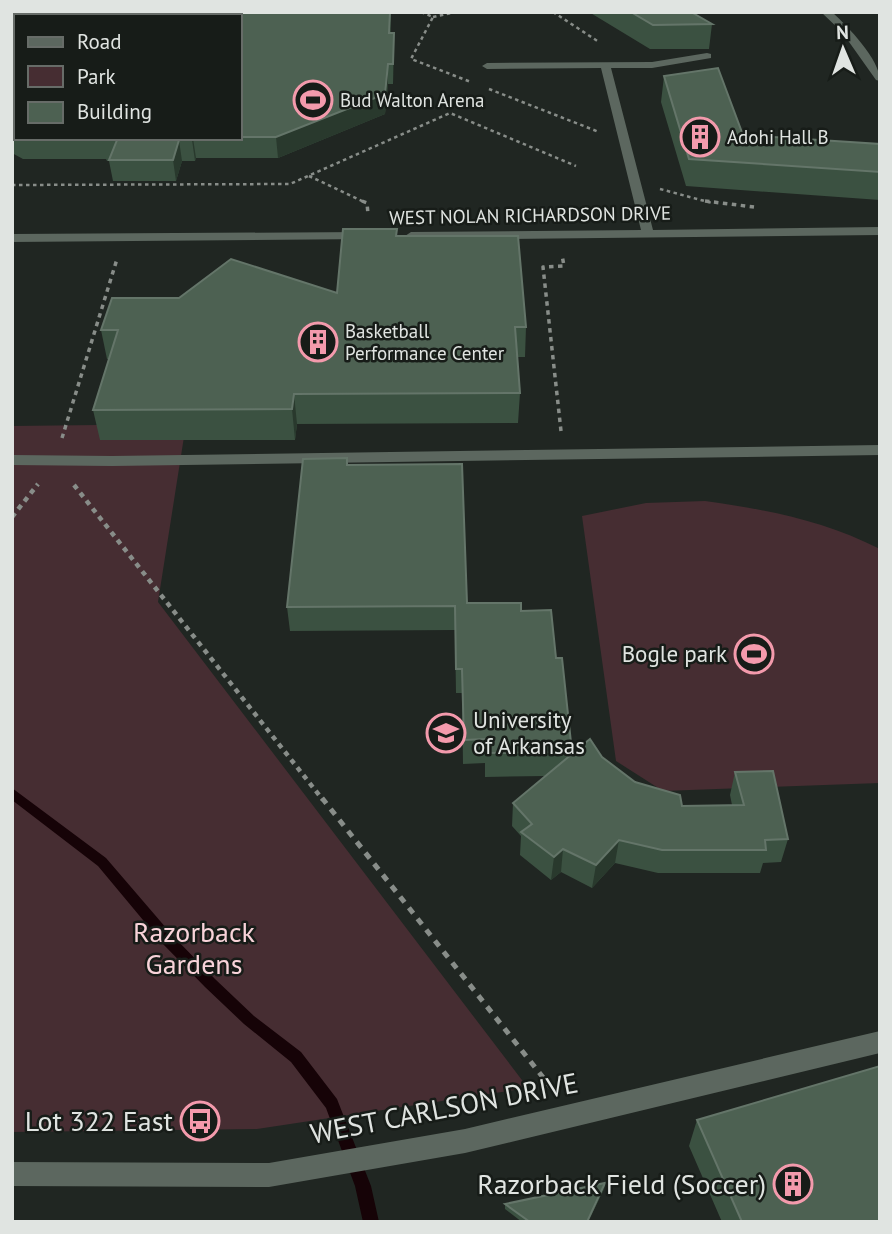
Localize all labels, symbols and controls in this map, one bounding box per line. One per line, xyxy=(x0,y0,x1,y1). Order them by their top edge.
legend xyxy=(14,14,242,140)
north arrow xyxy=(808,14,878,84)
text: N xyxy=(836,20,849,44)
text: Road xyxy=(77,28,121,55)
text: Park xyxy=(77,63,116,90)
sports icon: Bud Walton Arena xyxy=(292,79,334,121)
place label: Bud Walton Arena xyxy=(340,88,485,112)
text: Building xyxy=(77,98,152,125)
building icon: Adohi Hall B xyxy=(679,116,721,158)
place label: Adohi Hall B xyxy=(727,125,829,149)
street label: WEST NOLAN RICHARDSON DRIVE xyxy=(389,201,671,229)
place label: Basketball Performance Center xyxy=(345,319,505,365)
building icon: Basketball Performance Center xyxy=(297,321,339,363)
sports icon: Bogle park xyxy=(733,633,775,675)
place label: Bogle park xyxy=(622,639,727,668)
place label: University of Arkansas xyxy=(473,705,585,760)
school or university icon: University of Arkansas xyxy=(425,712,467,754)
park label: Razorback Gardens xyxy=(133,913,256,982)
street label: WEST CARLSON DRIVE xyxy=(307,1063,581,1152)
bus stop icon: Lot 322 East xyxy=(179,1100,221,1142)
place label: Lot 322 East xyxy=(25,1102,174,1139)
building icon: Razorback Field (Soccer) xyxy=(772,1163,814,1205)
place label: Razorback Field (Soccer) xyxy=(477,1165,766,1202)

